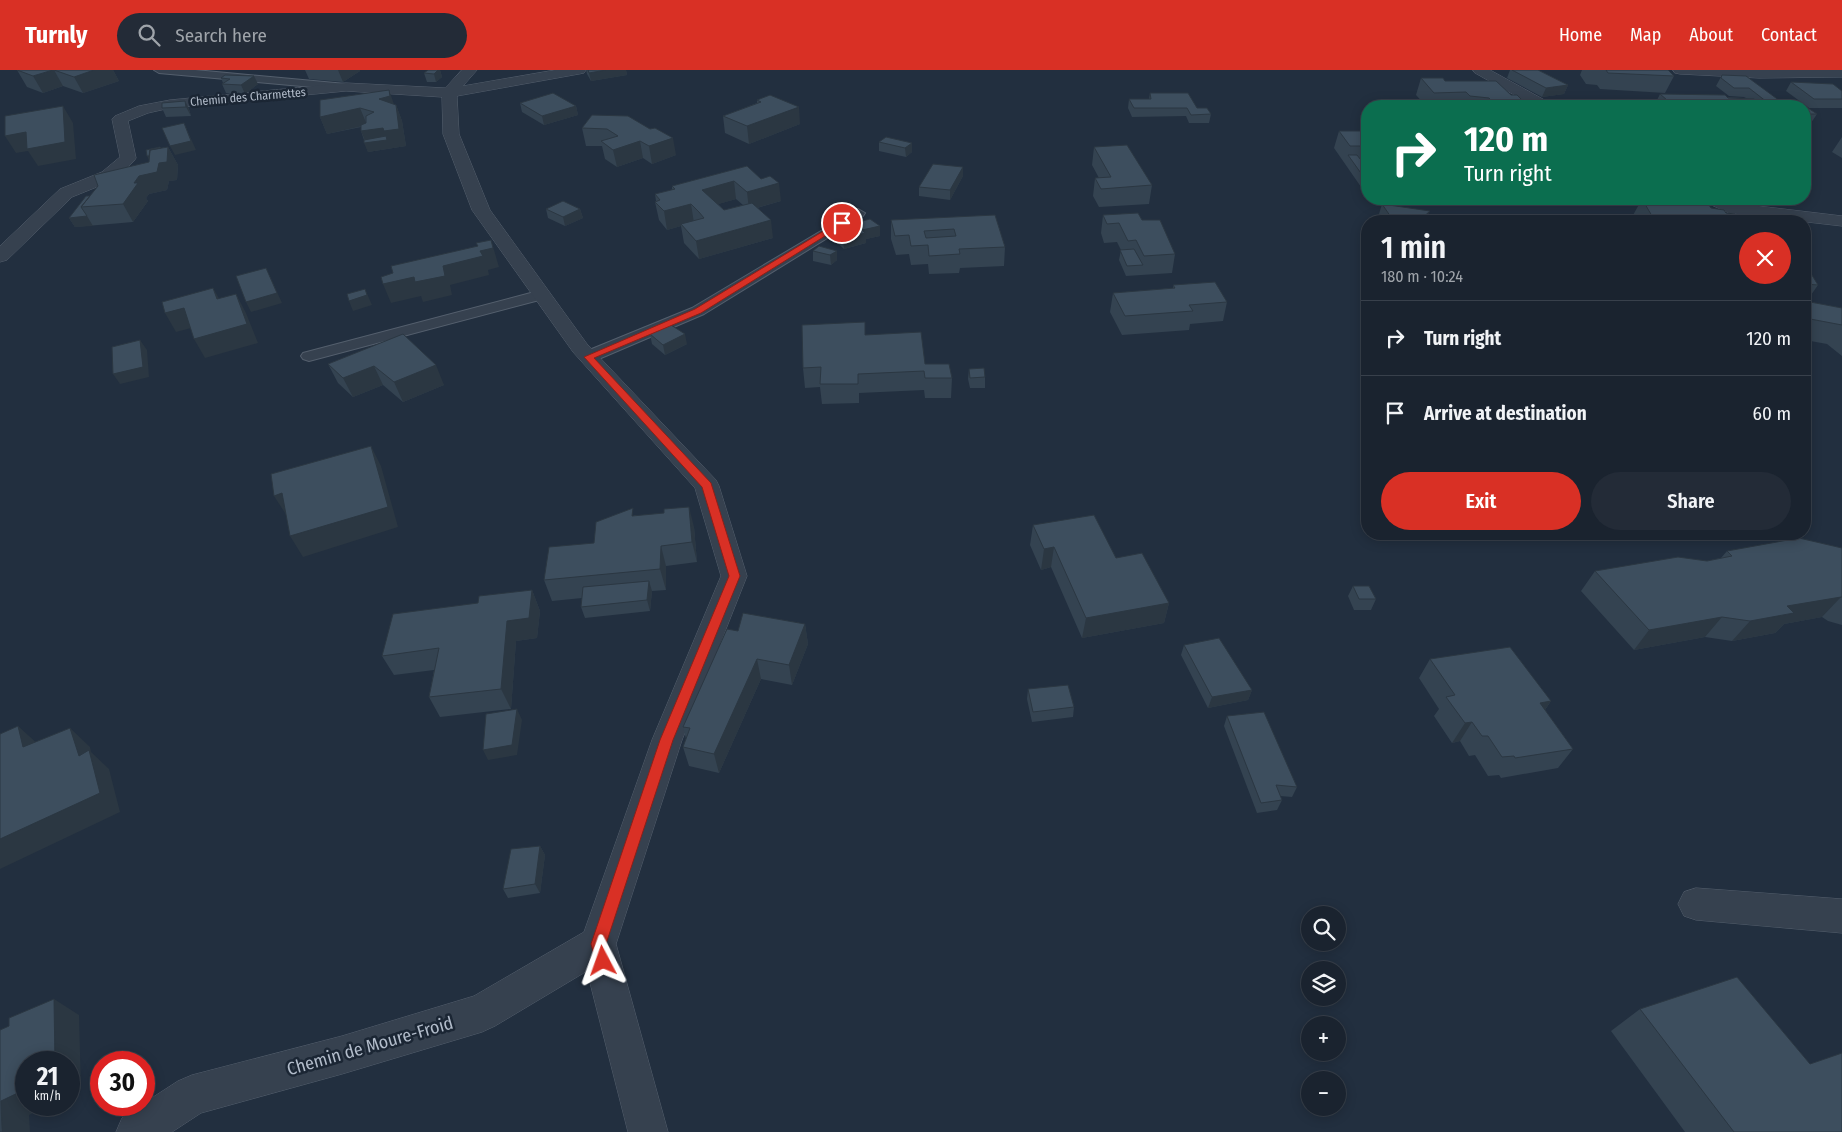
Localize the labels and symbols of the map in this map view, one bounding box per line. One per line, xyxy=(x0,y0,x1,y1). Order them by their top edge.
street label: Chemin des Charmettes xyxy=(190,85,306,109)
pin xyxy=(821,202,863,244)
position arrow xyxy=(576,934,628,986)
street label: Chemin de Moure-Froid xyxy=(284,1012,456,1080)
speed limit sign: 30 xyxy=(90,1051,155,1116)

